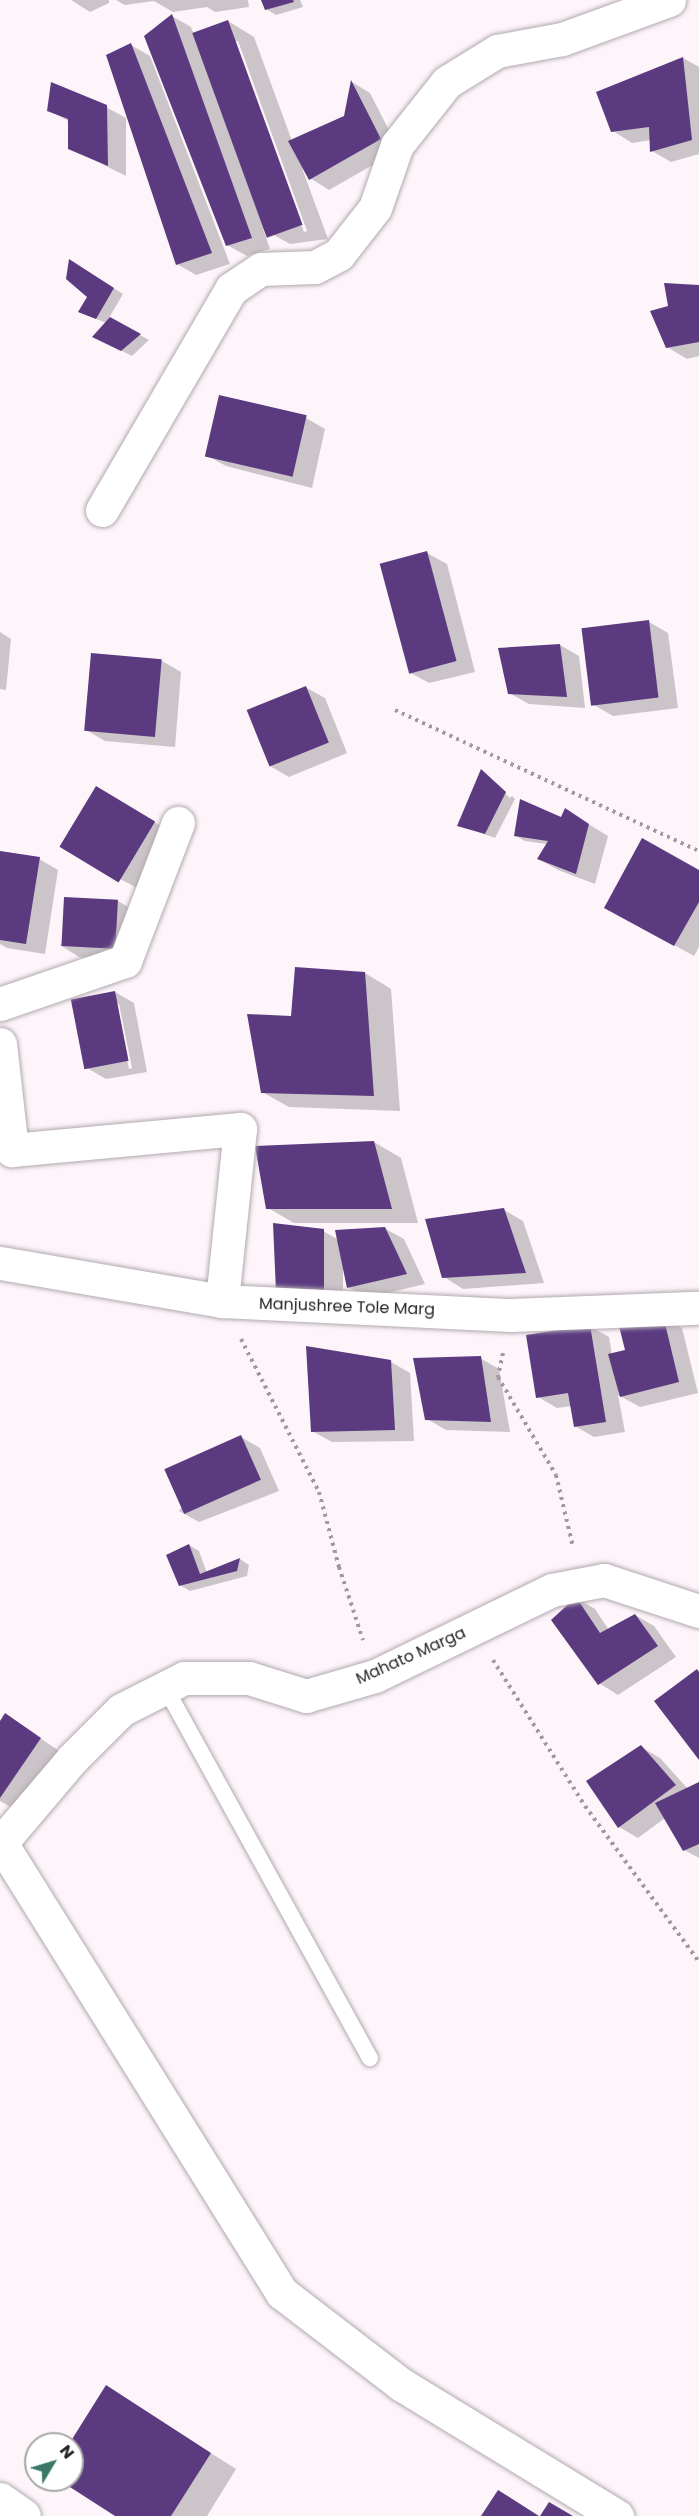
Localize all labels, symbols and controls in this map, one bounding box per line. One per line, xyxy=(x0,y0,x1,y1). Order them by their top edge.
street label: Manjushree Tole Marg xyxy=(259,1294,435,1320)
street label: Mahato Marga xyxy=(353,1623,469,1689)
north arrow xyxy=(24,2432,84,2492)
text: N xyxy=(54,2440,80,2464)

